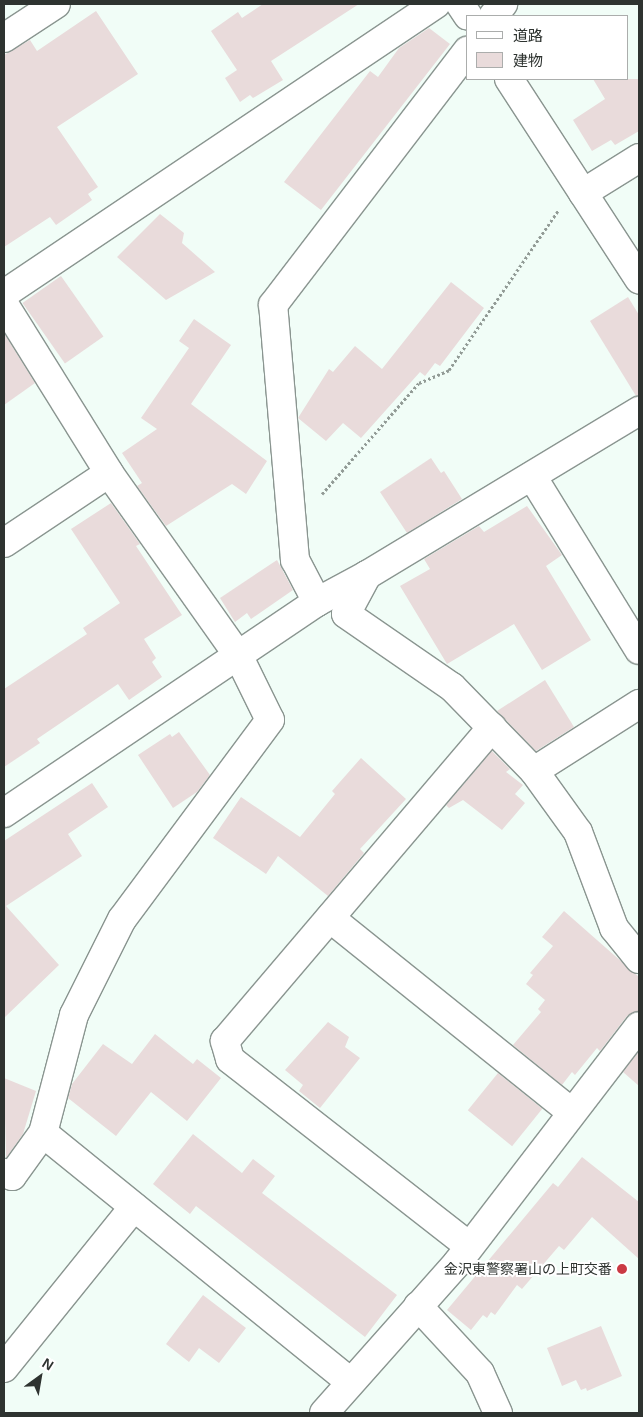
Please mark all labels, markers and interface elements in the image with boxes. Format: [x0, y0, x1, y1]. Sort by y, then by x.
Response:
legend [466, 15, 628, 80]
text: 道路 [513, 27, 543, 44]
text: 建物 [513, 52, 543, 69]
place label: 金沢東警察署山の上町交番 [444, 1261, 612, 1277]
marker: 金沢東警察署山の上町交番 [616, 1263, 628, 1275]
north arrow [15, 1352, 65, 1402]
text: N [39, 1355, 56, 1374]

